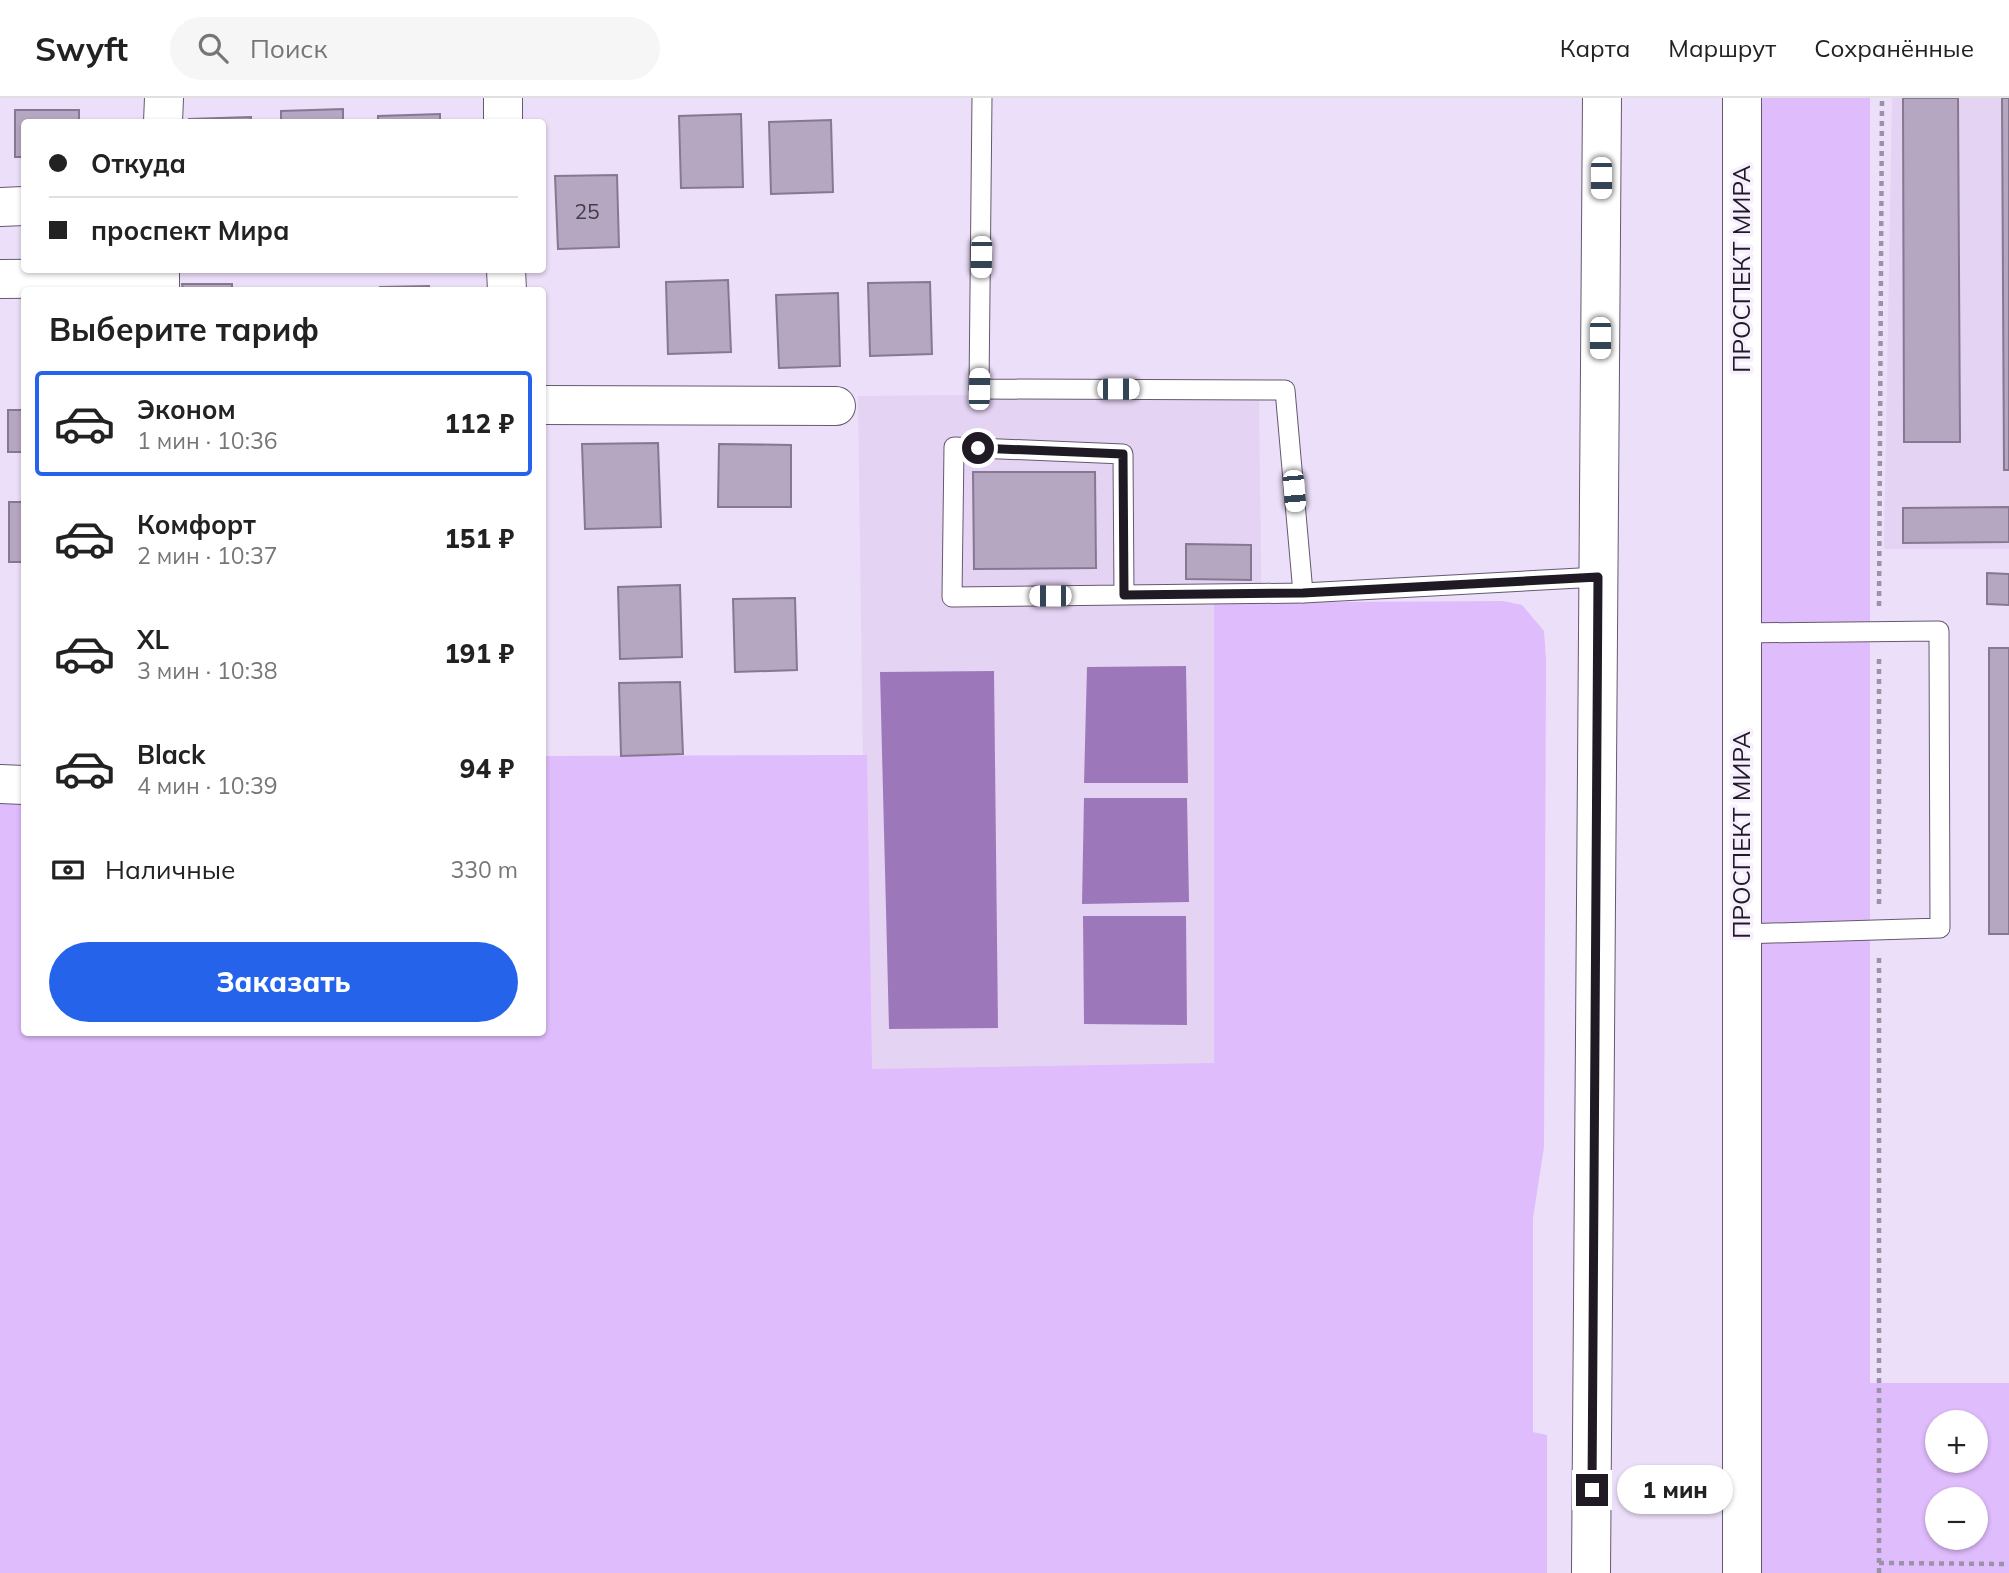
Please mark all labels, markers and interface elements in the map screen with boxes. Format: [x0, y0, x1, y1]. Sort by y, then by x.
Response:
search box [170, 17, 660, 80]
text: Swyft [35, 28, 128, 69]
icon: search [194, 29, 232, 67]
text: Поиск [250, 32, 328, 65]
text: Карта [1560, 33, 1630, 63]
text: Маршрут [1668, 33, 1776, 63]
text: Сохранённые [1814, 33, 1974, 63]
text: Откуда [91, 147, 186, 180]
car [1591, 157, 1612, 199]
street label: ПРОСПЕКТ МИРА [1726, 165, 1756, 373]
house number: 25 [574, 198, 600, 224]
text: проспект Мира [91, 214, 289, 247]
car [971, 236, 992, 278]
text: Выберите тариф [49, 309, 319, 349]
car [1590, 317, 1611, 359]
car [969, 368, 990, 410]
car [1098, 379, 1140, 400]
icon: car [53, 392, 116, 455]
text: Эконом [137, 393, 236, 426]
text: 112 ₽ [444, 407, 514, 440]
text: 1 мин · 10:36 [137, 426, 277, 455]
route start [962, 432, 994, 464]
car [1282, 469, 1307, 513]
icon: car [53, 507, 116, 570]
text: Комфорт [137, 508, 256, 541]
text: 151 ₽ [444, 522, 514, 555]
text: 2 мин · 10:37 [137, 541, 277, 570]
car [1030, 586, 1072, 607]
icon: car [53, 622, 116, 685]
text: XL [137, 623, 169, 656]
text: 191 ₽ [444, 637, 514, 670]
text: 3 мин · 10:38 [137, 656, 277, 685]
street label: ПРОСПЕКТ МИРА [1726, 731, 1756, 939]
icon: car [53, 737, 116, 800]
text: Black [137, 738, 205, 771]
text: 94 ₽ [460, 752, 514, 785]
text: 4 мин · 10:39 [137, 771, 277, 800]
icon: cash [49, 851, 87, 889]
text: Наличные [105, 853, 235, 886]
text: 330 m [450, 855, 518, 884]
button: Заказать [49, 942, 518, 1022]
map controls [1925, 1410, 1988, 1550]
button: + [1925, 1410, 1988, 1473]
callout: 1 мин [1616, 1466, 1732, 1514]
route end [1576, 1474, 1608, 1506]
text: 1 мин [1642, 1475, 1708, 1504]
button: − [1925, 1487, 1988, 1550]

